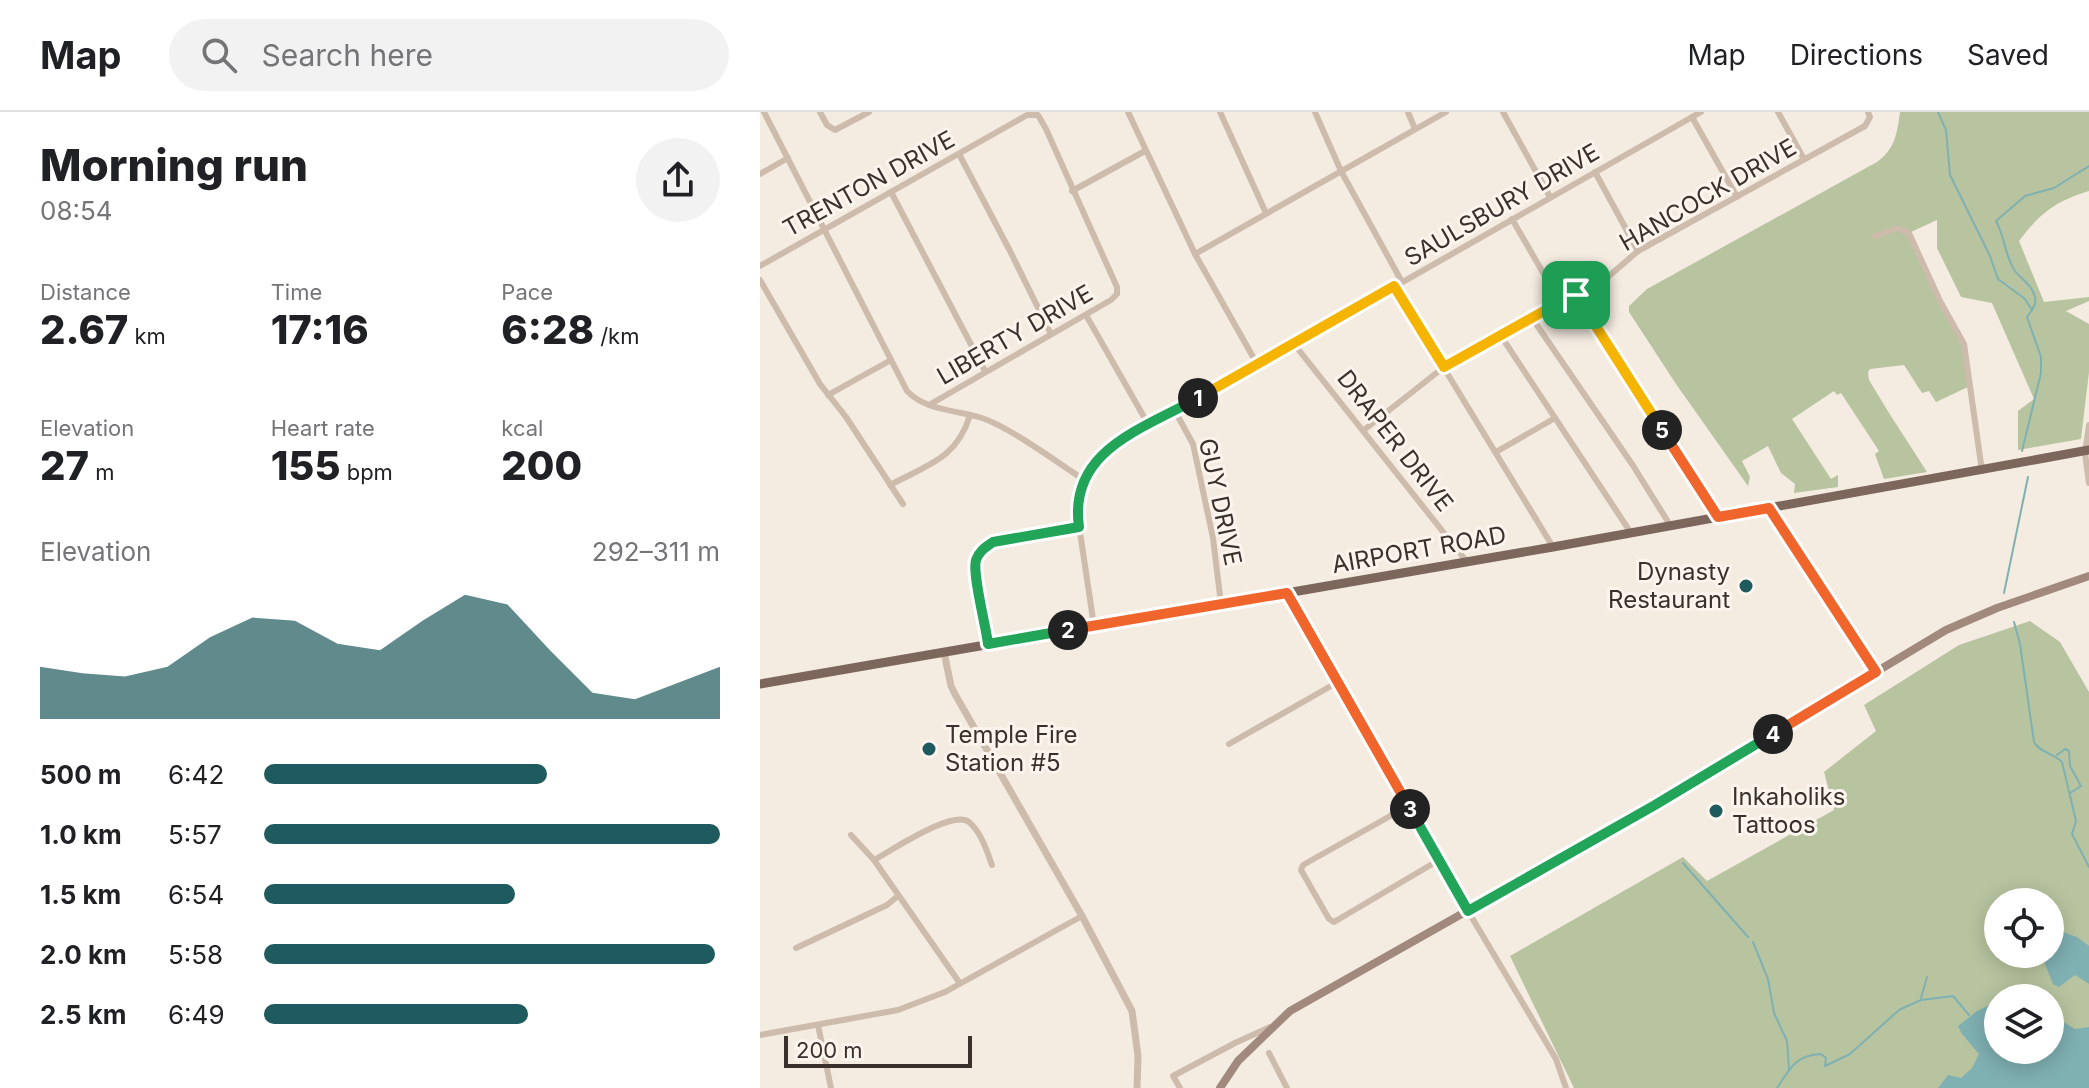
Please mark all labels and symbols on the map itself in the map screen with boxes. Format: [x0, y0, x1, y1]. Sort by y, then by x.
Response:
street label: TRENTON DRIVE [778, 124, 960, 243]
street label: HANCOCK DRIVE [1614, 132, 1801, 257]
street label: SAULSBURY DRIVE [1399, 137, 1604, 272]
pin [1542, 261, 1610, 329]
street label: LIBERTY DRIVE [932, 278, 1098, 391]
street label: DRAPER DRIVE [1331, 364, 1460, 517]
pin: 1 [1178, 378, 1218, 418]
pin: 5 [1642, 410, 1682, 450]
street label: GUY DRIVE [1193, 436, 1248, 568]
street label: AIRPORT ROAD [1329, 520, 1508, 579]
place label: Dynasty Restaurant [1608, 557, 1730, 614]
marker: Dynasty Restaurant [1737, 577, 1755, 595]
pin: 2 [1048, 610, 1088, 650]
pin: 4 [1753, 714, 1793, 754]
place label: Temple Fire Station #5 [945, 720, 1078, 777]
marker: Temple Fire Station #5 [920, 740, 938, 758]
place label: Inkaholiks Tattoos [1732, 782, 1845, 839]
pin: 3 [1390, 789, 1430, 829]
marker: Inkaholiks Tattoos [1707, 802, 1725, 820]
scale bar [784, 1032, 972, 1068]

